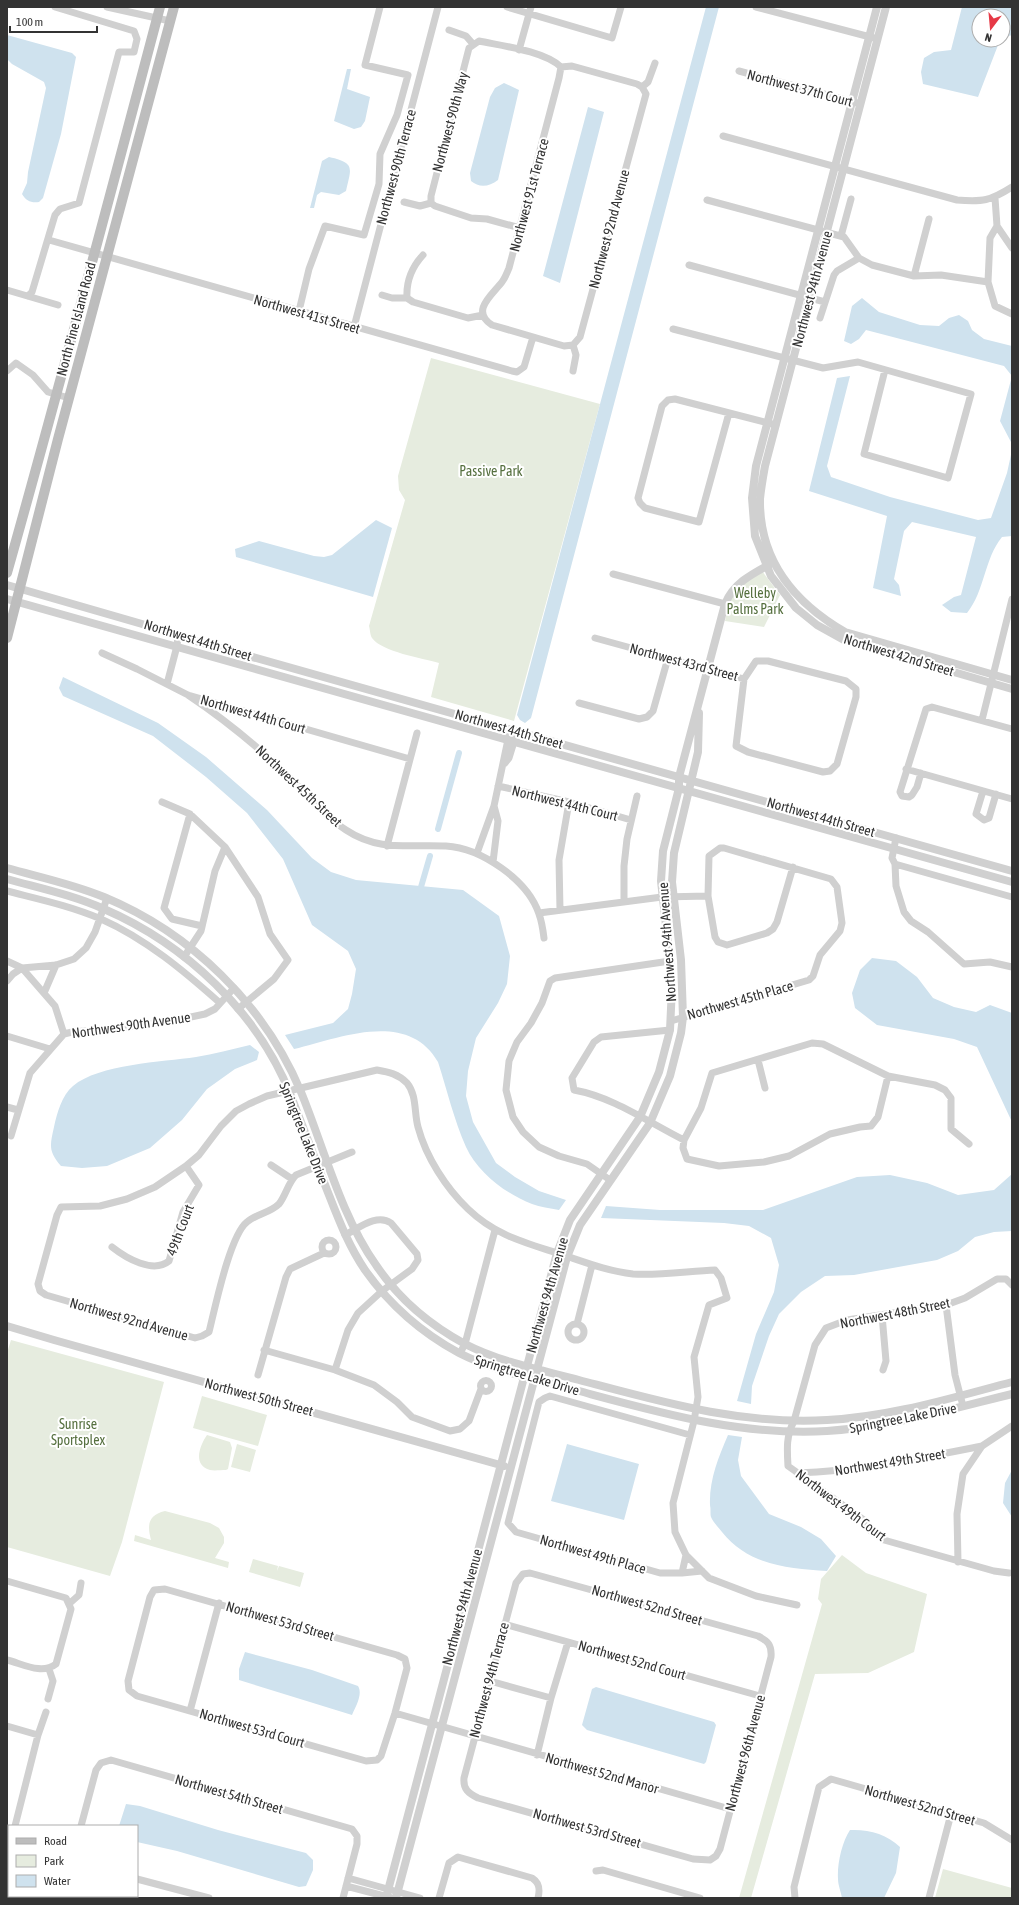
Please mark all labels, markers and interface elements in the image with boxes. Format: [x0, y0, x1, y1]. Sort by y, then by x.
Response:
scale bar [10, 8, 97, 34]
north arrow [971, 8, 1011, 48]
text: 100 m [16, 15, 43, 29]
text: N [983, 31, 993, 44]
street label: Northwest 37th Court [745, 66, 855, 110]
street label: Northwest 90th Way [429, 70, 471, 174]
street label: Northwest 90th Terrace [373, 108, 419, 226]
street label: Northwest 91st Terrace [506, 136, 552, 254]
street label: Northwest 92nd Avenue [585, 168, 633, 290]
street label: Northwest 94th Avenue [789, 229, 835, 349]
street label: North Pine Island Road [53, 260, 99, 378]
street label: Northwest 41st Street [252, 291, 362, 337]
park label: Passive Park [459, 463, 523, 479]
park label: Welleby Palms Park [726, 585, 784, 617]
street label: Northwest 44th Street [142, 616, 254, 664]
street label: Northwest 42nd Street [842, 631, 956, 679]
street label: Northwest 43rd Street [628, 640, 740, 684]
street label: Northwest 44th Court [199, 691, 307, 737]
street label: Northwest 44th Street [453, 706, 565, 752]
street label: Northwest 45th Street [253, 742, 345, 830]
street label: Northwest 44th Court [510, 782, 620, 824]
street label: Northwest 44th Street [765, 794, 877, 840]
street label: Northwest 94th Avenue [655, 882, 679, 1002]
street label: Northwest 45th Place [685, 977, 795, 1023]
street label: Northwest 90th Avenue [71, 1009, 191, 1041]
street label: Springtree Lake Drive [276, 1080, 332, 1186]
street label: 49th Court [163, 1202, 197, 1258]
street label: Northwest 94th Avenue [523, 1235, 571, 1355]
street label: Northwest 92nd Avenue [68, 1294, 190, 1344]
street label: Northwest 48th Street [839, 1294, 951, 1332]
street label: Springtree Lake Drive [473, 1351, 581, 1399]
street label: Northwest 50th Street [203, 1375, 315, 1419]
street label: Springtree Lake Drive [848, 1400, 958, 1436]
park label: Sunrise Sportsplex [51, 1416, 105, 1448]
street label: Northwest 49th Street [834, 1445, 946, 1479]
street label: Northwest 49th Court [793, 1466, 889, 1544]
street label: Northwest 49th Place [538, 1531, 648, 1577]
street label: Northwest 94th Avenue [439, 1547, 485, 1667]
street label: Northwest 52nd Street [590, 1582, 704, 1628]
street label: Northwest 53rd Street [224, 1598, 336, 1644]
street label: Northwest 94th Terrace [466, 1621, 512, 1739]
street label: Northwest 52nd Court [576, 1637, 688, 1683]
street label: Northwest 96th Avenue [722, 1693, 768, 1813]
street label: Northwest 53rd Court [198, 1705, 306, 1751]
street label: Northwest 52nd Manor [544, 1749, 661, 1797]
street label: Northwest 54th Street [173, 1771, 285, 1817]
street label: Northwest 52nd Street [863, 1782, 977, 1828]
street label: Northwest 53rd Street [531, 1805, 643, 1851]
legend [8, 1825, 138, 1897]
text: Road [44, 1834, 67, 1848]
text: Park [44, 1854, 65, 1868]
text: Water [44, 1874, 71, 1888]

